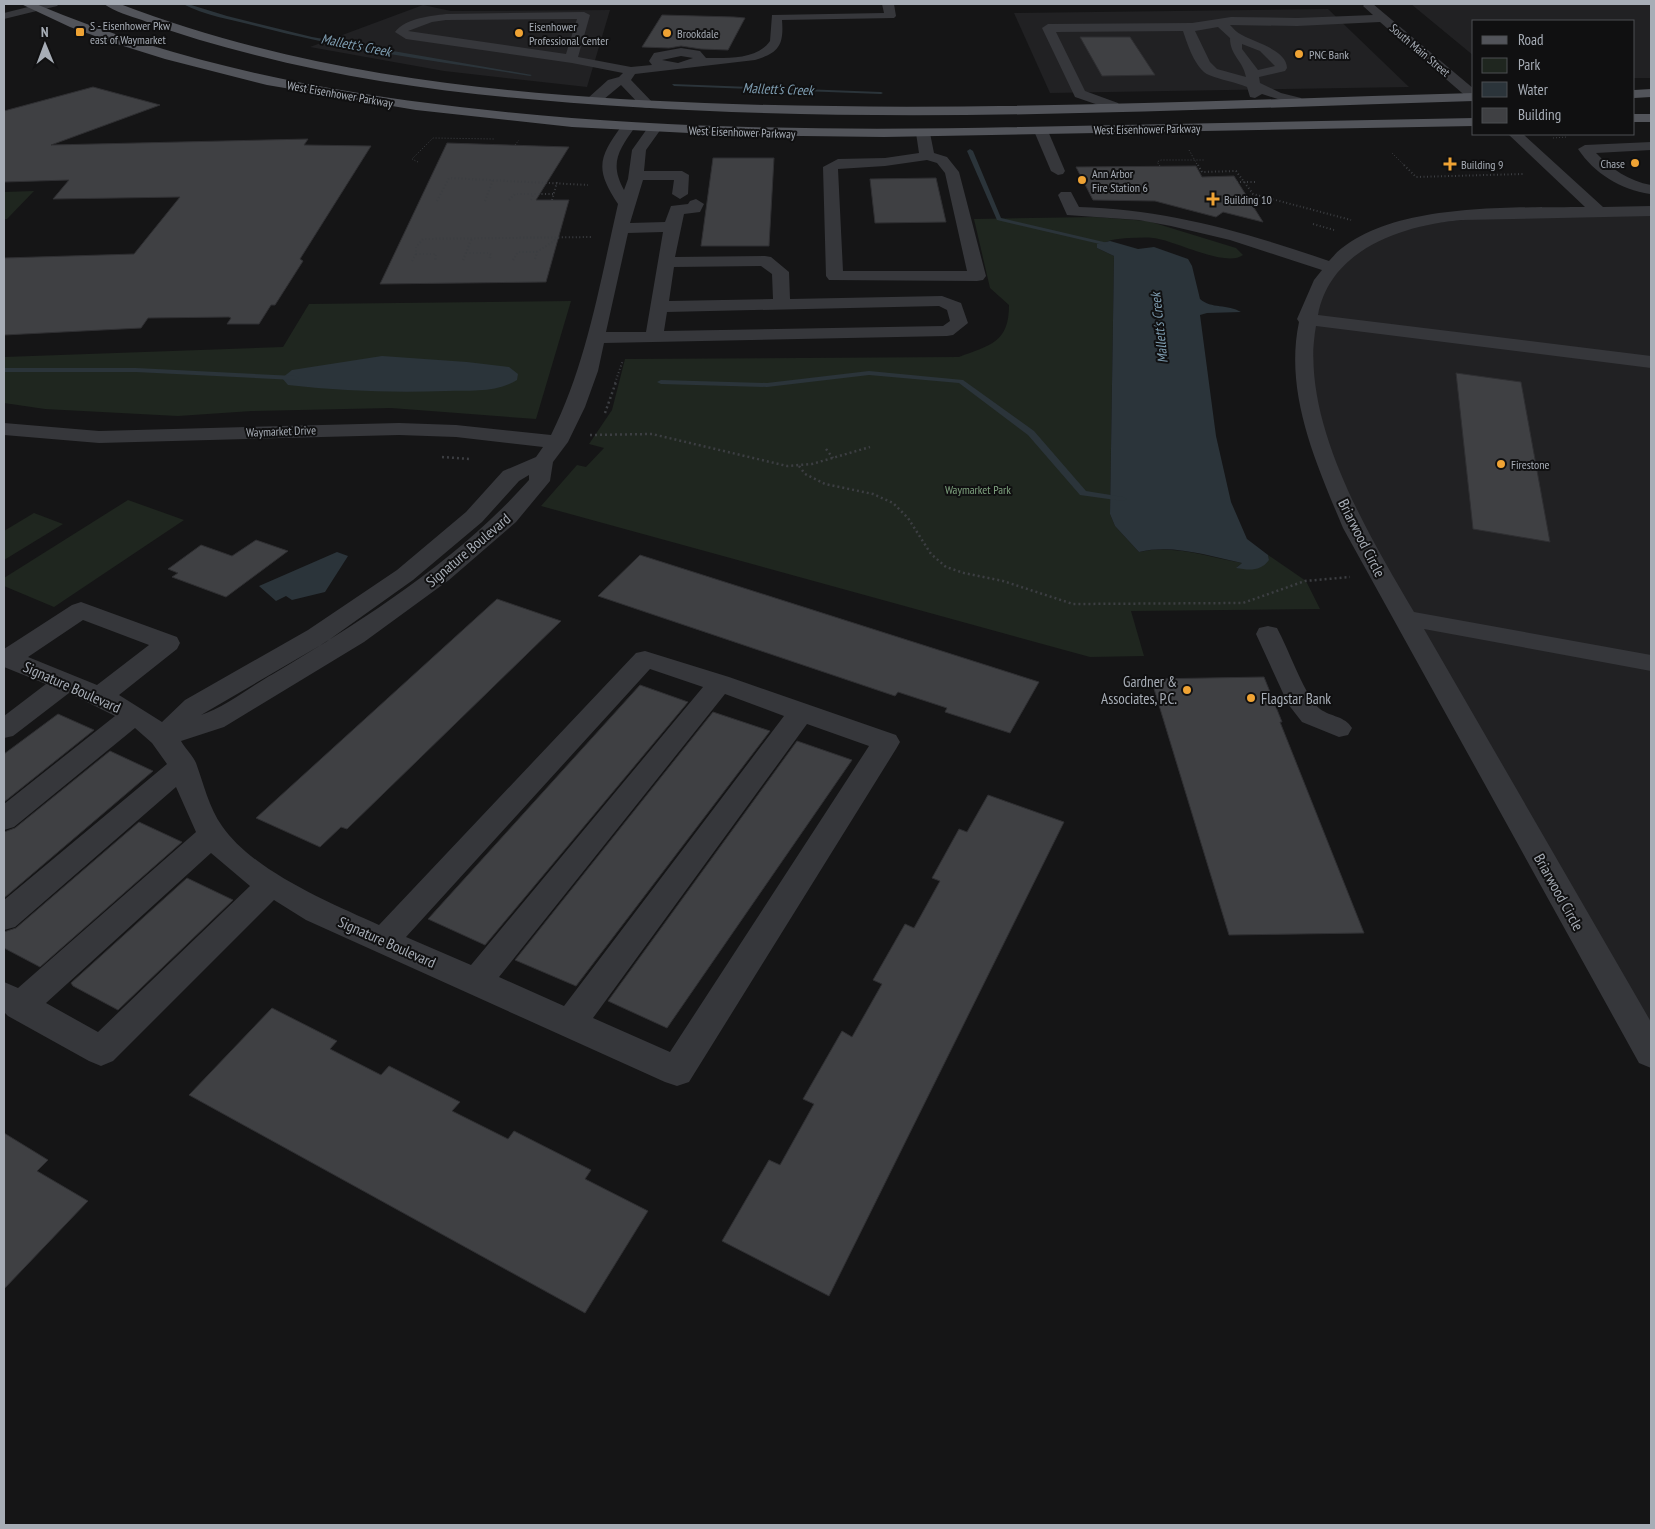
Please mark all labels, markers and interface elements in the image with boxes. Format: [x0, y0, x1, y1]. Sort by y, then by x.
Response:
place label: S - Eisenhower Pkw east of Waymarket [90, 18, 171, 47]
place label: Eisenhower Professional Center [529, 19, 609, 48]
north arrow [20, 20, 70, 70]
street label: South Main Street [1387, 20, 1454, 80]
legend [1472, 20, 1635, 135]
text: N [41, 23, 49, 41]
marker: S - Eisenhower Pkw east of Waymarket [74, 26, 86, 38]
place label: Brookdale [677, 26, 719, 41]
marker: Eisenhower Professional Center [513, 27, 525, 39]
marker: Brookdale [661, 27, 673, 39]
water label: Mallett's Creek [319, 29, 394, 61]
text: Road [1518, 30, 1544, 49]
place label: PNC Bank [1309, 47, 1349, 62]
marker: PNC Bank [1293, 48, 1305, 60]
text: Park [1518, 55, 1540, 74]
street label: West Eisenhower Parkway [286, 77, 394, 111]
water label: Mallett's Creek [742, 79, 815, 99]
text: Water [1518, 80, 1549, 99]
text: Building [1518, 105, 1561, 124]
street label: West Eisenhower Parkway [1093, 121, 1201, 137]
street label: West Eisenhower Parkway [688, 123, 796, 141]
place label: Chase [1600, 156, 1625, 171]
marker: Building 9 [1443, 157, 1457, 171]
place label: Building 9 [1461, 157, 1503, 172]
marker: Chase [1629, 157, 1641, 169]
place label: Ann Arbor Fire Station 6 [1092, 166, 1148, 195]
marker: Ann Arbor Fire Station 6 [1076, 174, 1088, 186]
marker: Building 10 [1206, 192, 1220, 206]
place label: Building 10 [1224, 192, 1272, 207]
water label: Mallett's Creek [1146, 290, 1172, 364]
street label: Waymarket Drive [246, 422, 316, 440]
place label: Firestone [1511, 457, 1550, 472]
marker: Firestone [1495, 458, 1507, 470]
park label: Waymarket Park [945, 482, 1011, 497]
street label: Briarwood Circle [1334, 496, 1390, 580]
street label: Signature Boulevard [422, 509, 514, 591]
street label: Signature Boulevard [20, 657, 124, 717]
place label: Gardner & Associates, P.C. [1101, 672, 1177, 708]
marker: Gardner & Associates, P.C. [1181, 684, 1193, 696]
place label: Flagstar Bank [1261, 689, 1331, 708]
marker: Flagstar Bank [1245, 692, 1257, 704]
street label: Briarwood Circle [1530, 850, 1588, 934]
street label: Signature Boulevard [335, 912, 439, 972]

